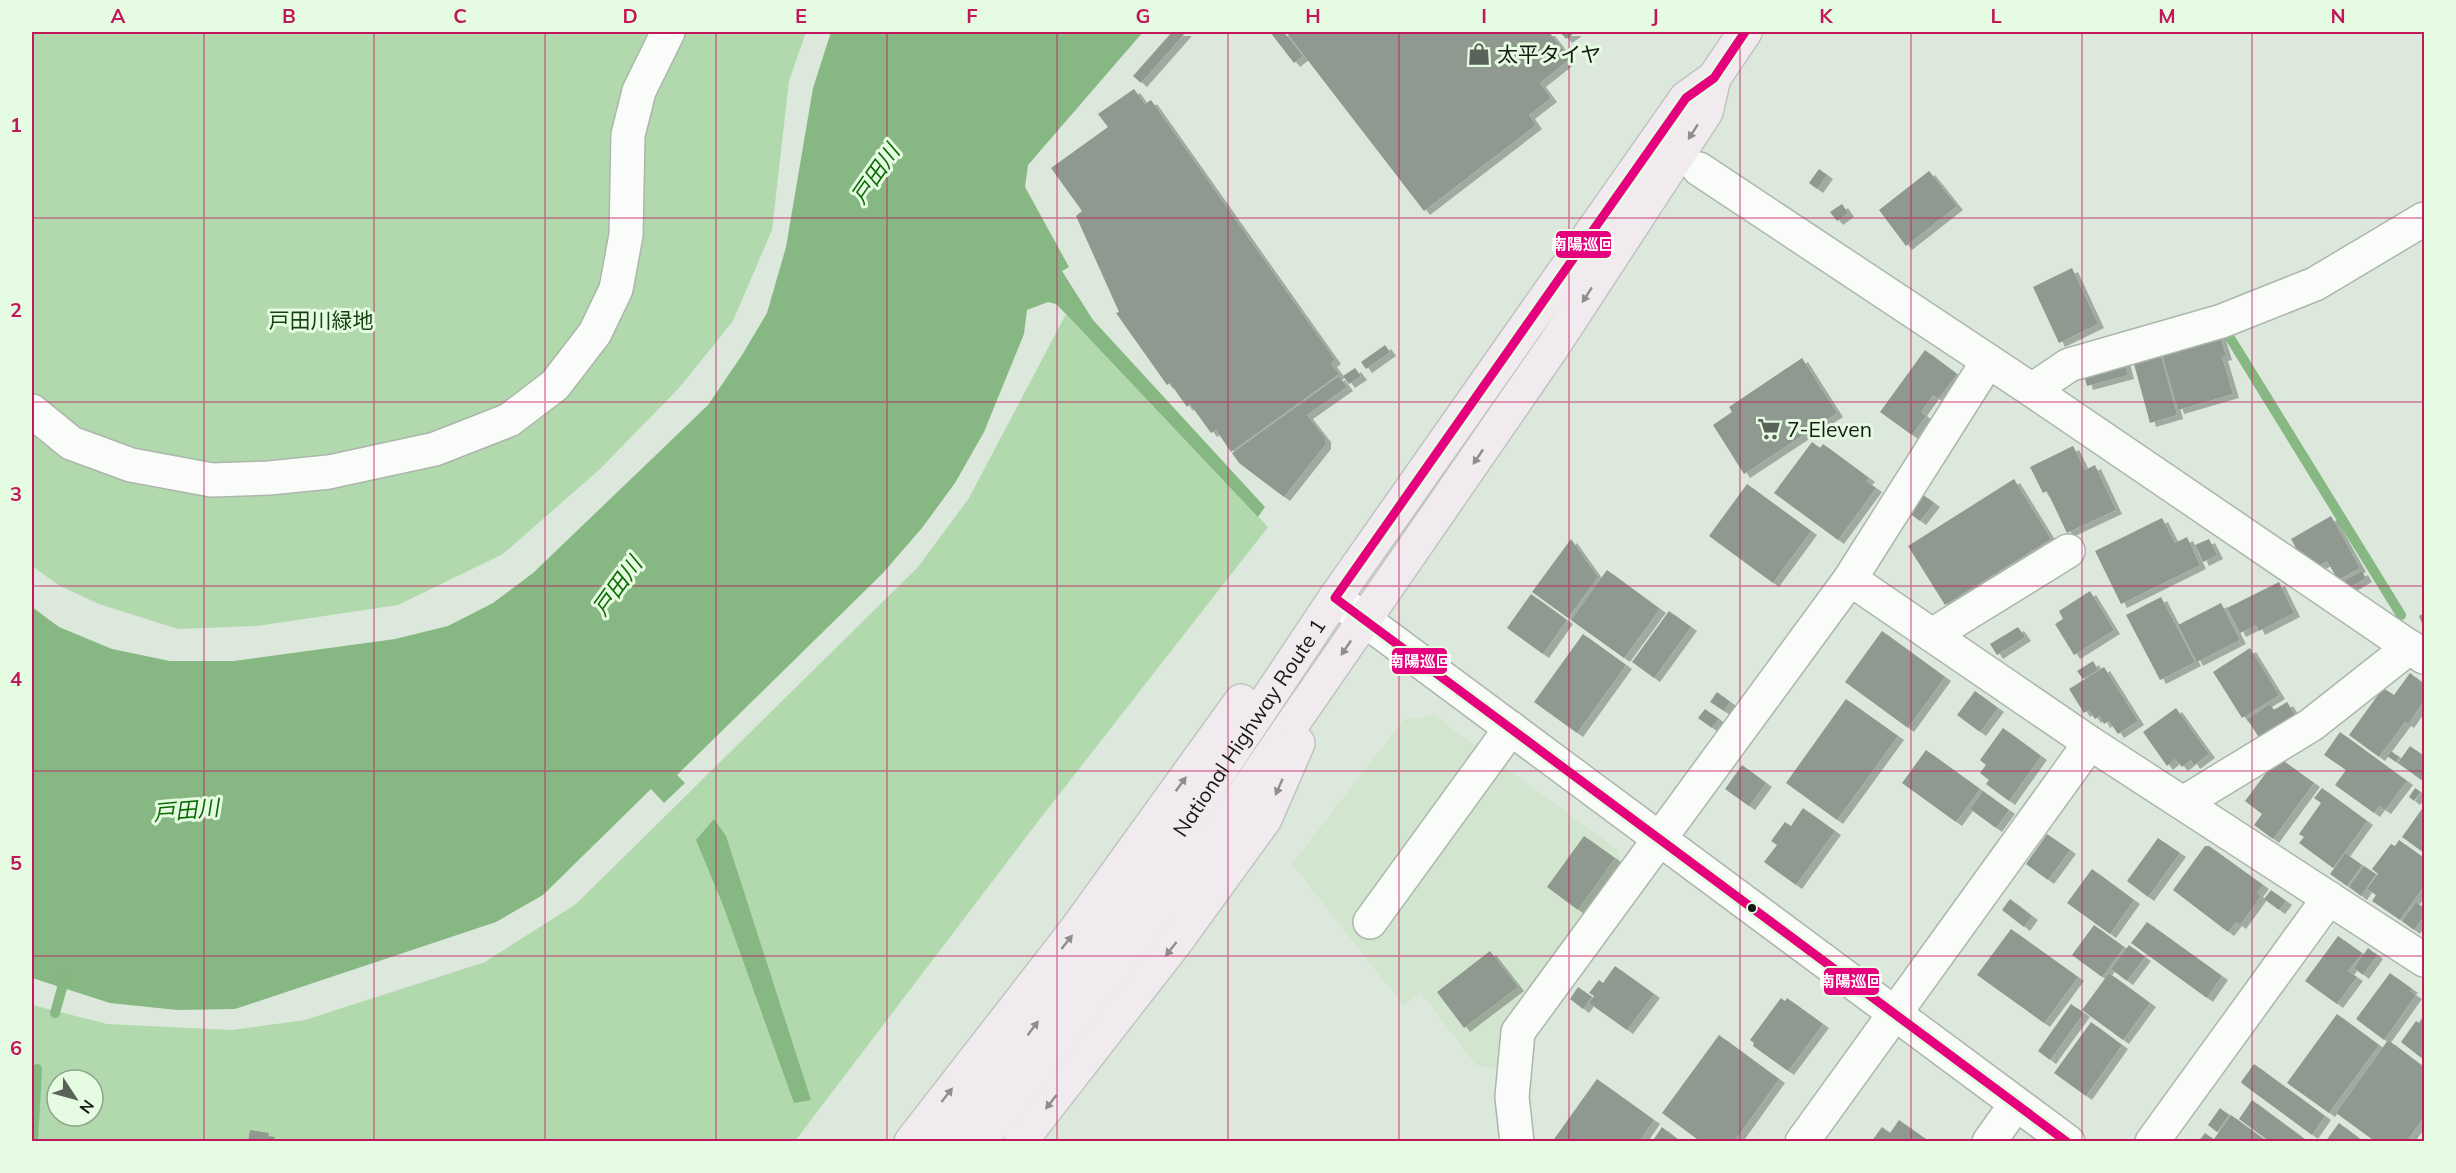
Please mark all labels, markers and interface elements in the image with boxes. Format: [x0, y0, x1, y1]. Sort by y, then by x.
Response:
text: A [111, 3, 126, 28]
text: B [282, 3, 296, 28]
text: C [453, 3, 467, 28]
text: D [622, 3, 638, 28]
text: E [795, 3, 807, 28]
text: F [966, 3, 978, 28]
text: G [1136, 3, 1150, 28]
text: H [1305, 3, 1321, 28]
text: I [1481, 3, 1487, 28]
text: J [1651, 3, 1659, 28]
text: K [1819, 3, 1833, 28]
text: L [1990, 3, 2002, 28]
text: M [2158, 3, 2176, 28]
text: N [2330, 3, 2346, 28]
shop icon: 太平タイヤ [1466, 41, 1492, 67]
place label: 太平タイヤ [1497, 41, 1601, 67]
text: 1 [10, 112, 22, 137]
one-way arrow [1688, 124, 1699, 140]
water label: 戸田川 [845, 137, 907, 209]
line badge: 南陽巡回 [1555, 230, 1612, 259]
text: 南陽巡回 [1551, 234, 1615, 254]
one-way arrow [1581, 287, 1592, 303]
text: 2 [10, 297, 22, 322]
park label: 戸田川緑地 [269, 307, 374, 333]
supermarket icon: 7-Eleven [1756, 416, 1782, 442]
place label: 7-Eleven [1787, 416, 1872, 442]
one-way arrow [1472, 448, 1484, 464]
text: 3 [10, 481, 22, 506]
water label: 戸田川 [586, 549, 649, 621]
street label: National Highway Route 1 [1167, 613, 1331, 841]
one-way arrow [1340, 640, 1352, 656]
line badge: 南陽巡回 [1391, 647, 1448, 675]
text: 南陽巡回 [1388, 651, 1452, 671]
text: 4 [10, 666, 22, 691]
one-way arrow [1175, 776, 1187, 791]
one-way arrow [1274, 778, 1283, 796]
water label: 戸田川 [152, 793, 222, 827]
text: 5 [10, 850, 22, 875]
unlabelled marker [1746, 902, 1758, 914]
one-way arrow [1061, 934, 1073, 950]
one-way arrow [1165, 940, 1177, 956]
line badge: 南陽巡回 [1823, 967, 1880, 996]
text: 南陽巡回 [1819, 971, 1883, 991]
one-way arrow [1027, 1020, 1039, 1036]
text: 6 [10, 1035, 22, 1060]
north arrow [45, 1068, 105, 1128]
one-way arrow [941, 1088, 953, 1103]
one-way arrow [1045, 1095, 1057, 1110]
text: N [75, 1096, 99, 1118]

